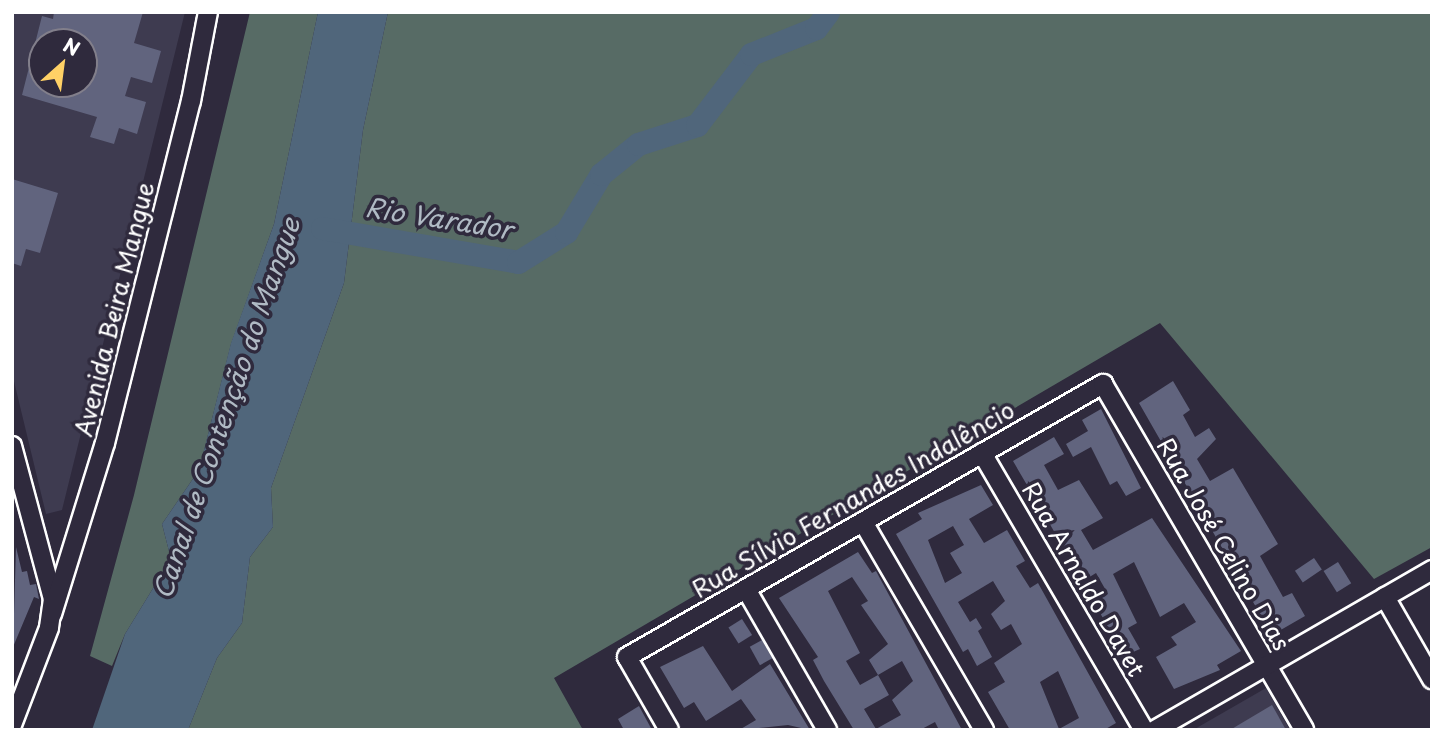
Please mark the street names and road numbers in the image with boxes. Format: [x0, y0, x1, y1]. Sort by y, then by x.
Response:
street label: Avenida Beira Mangue [68, 178, 160, 440]
street label: Rua Sílvio Fernandes Indalêncio [687, 395, 1019, 603]
street label: Rua José Celino Dias [1151, 432, 1297, 656]
street label: Rua Arnaldo Davet [1016, 475, 1152, 683]

